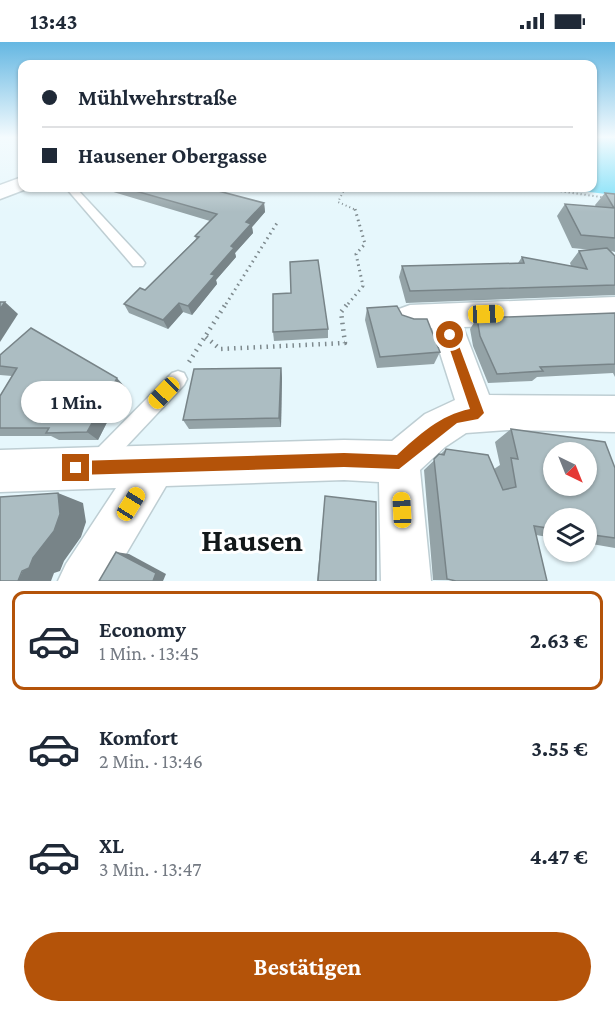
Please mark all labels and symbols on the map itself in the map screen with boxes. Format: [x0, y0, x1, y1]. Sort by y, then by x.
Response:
car [468, 304, 504, 324]
route start [436, 321, 463, 348]
car [145, 374, 183, 412]
callout: 1 Min. [20, 381, 132, 423]
north arrow [543, 442, 597, 496]
route end [62, 454, 89, 481]
car [114, 484, 148, 524]
car [392, 492, 412, 528]
district label: Hausen [201, 522, 303, 558]

